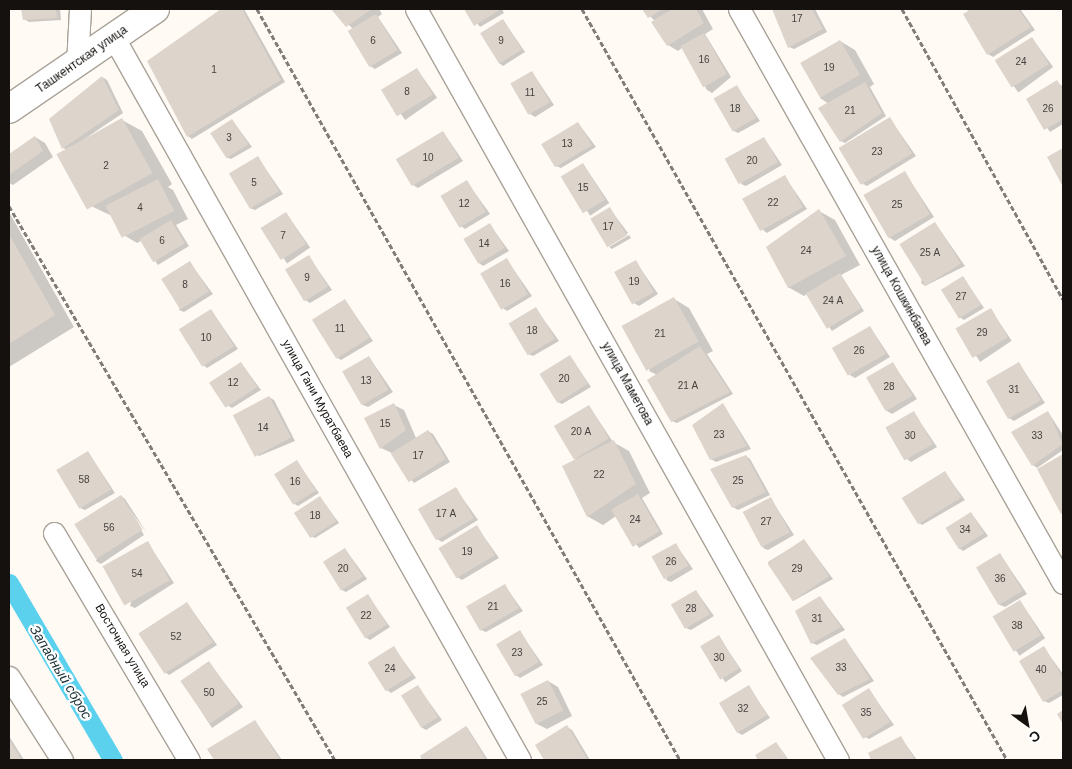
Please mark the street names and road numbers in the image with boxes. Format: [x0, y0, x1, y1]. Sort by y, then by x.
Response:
street label: Ташкентская улица [34, 23, 130, 97]
street label: улица Кошкинбаева [868, 244, 934, 348]
street label: улица Гани Муратбаева [278, 337, 356, 461]
street label: улица Маметова [598, 340, 656, 428]
street label: Восточная улица [91, 602, 153, 690]

